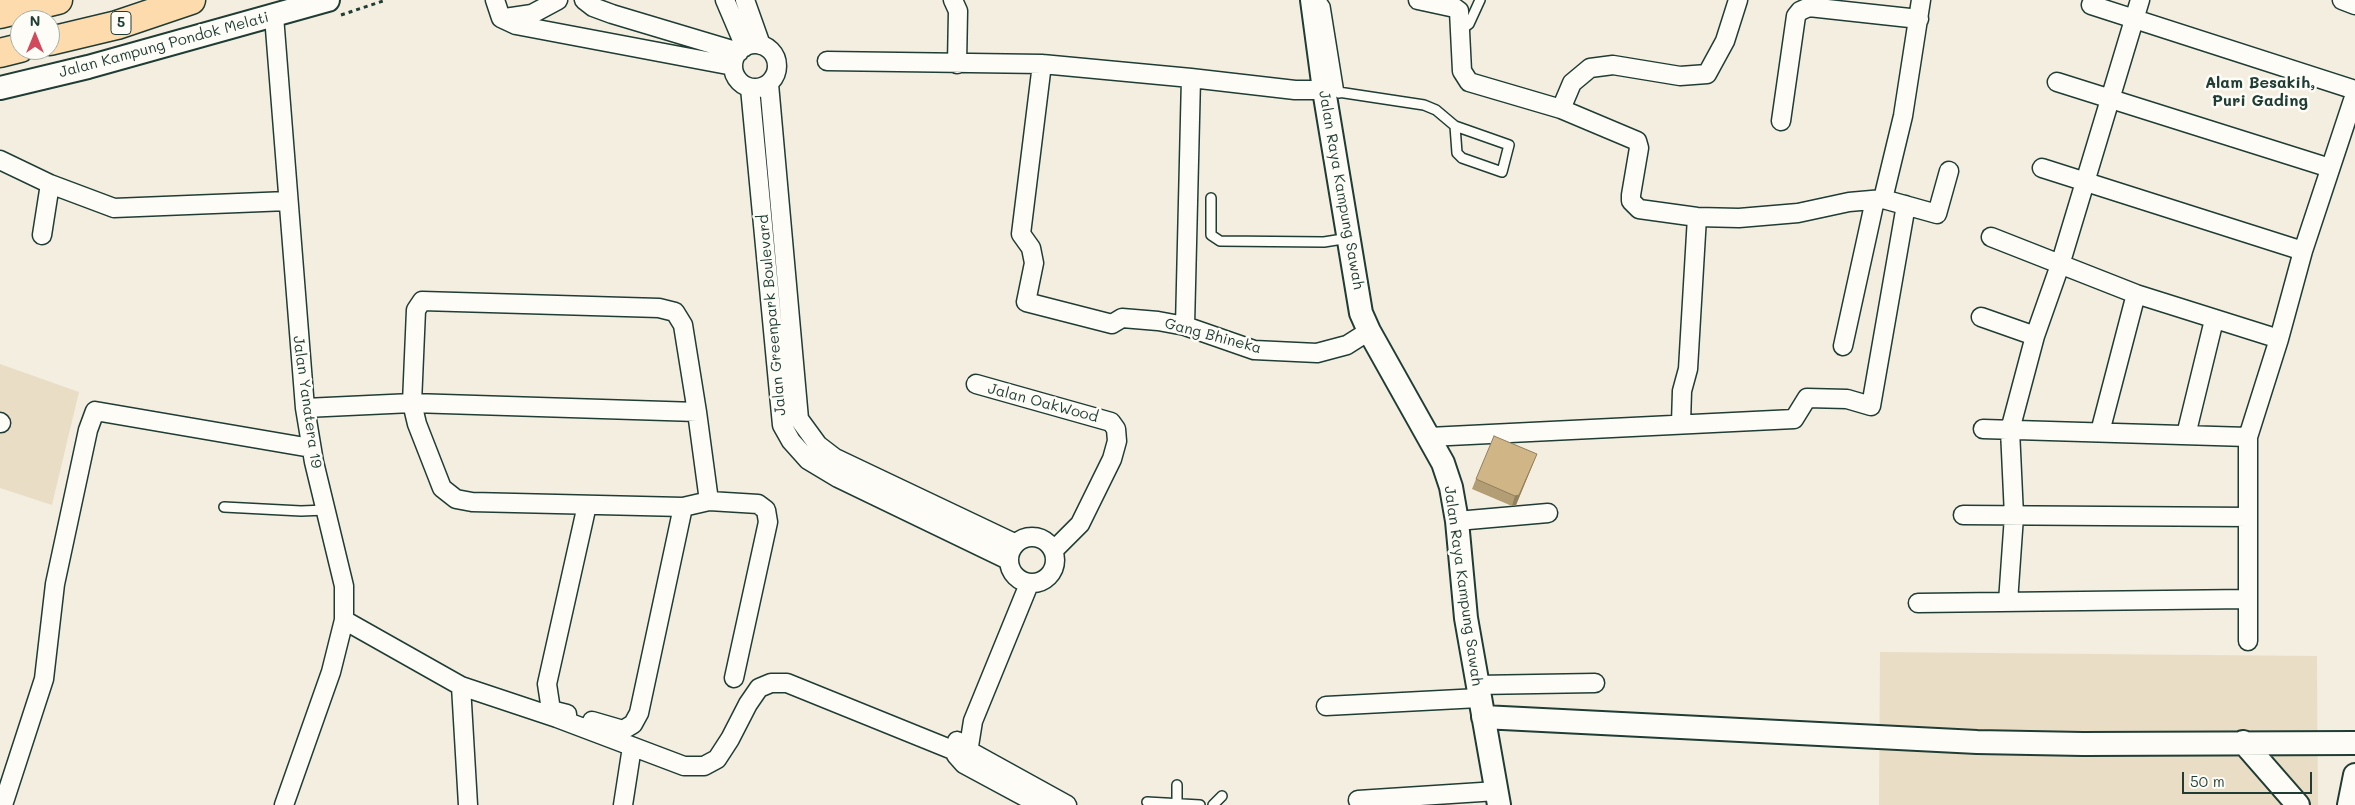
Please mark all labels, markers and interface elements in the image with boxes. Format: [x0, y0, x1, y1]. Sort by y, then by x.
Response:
street label: Jalan Kampung Pondok Melati [57, 8, 271, 82]
north arrow [10, 10, 60, 60]
text: N [30, 11, 40, 30]
road number: 5 [111, 12, 131, 34]
district label: Alam Besakih, Puri Gading [2205, 73, 2315, 111]
street label: Jalan Raya Kampung Sawah [1315, 89, 1367, 291]
street label: Jalan Greenpark Boulevard [754, 214, 790, 416]
street label: Gang Bhineka [1163, 314, 1263, 358]
street label: Jalan Yanatera 19 [289, 335, 325, 469]
street label: Jalan OakWood [986, 380, 1100, 426]
street label: Jalan Raya Kampung Sawah [1440, 485, 1486, 687]
scale bar [2185, 762, 2315, 794]
text: 50 m [2190, 771, 2225, 791]

